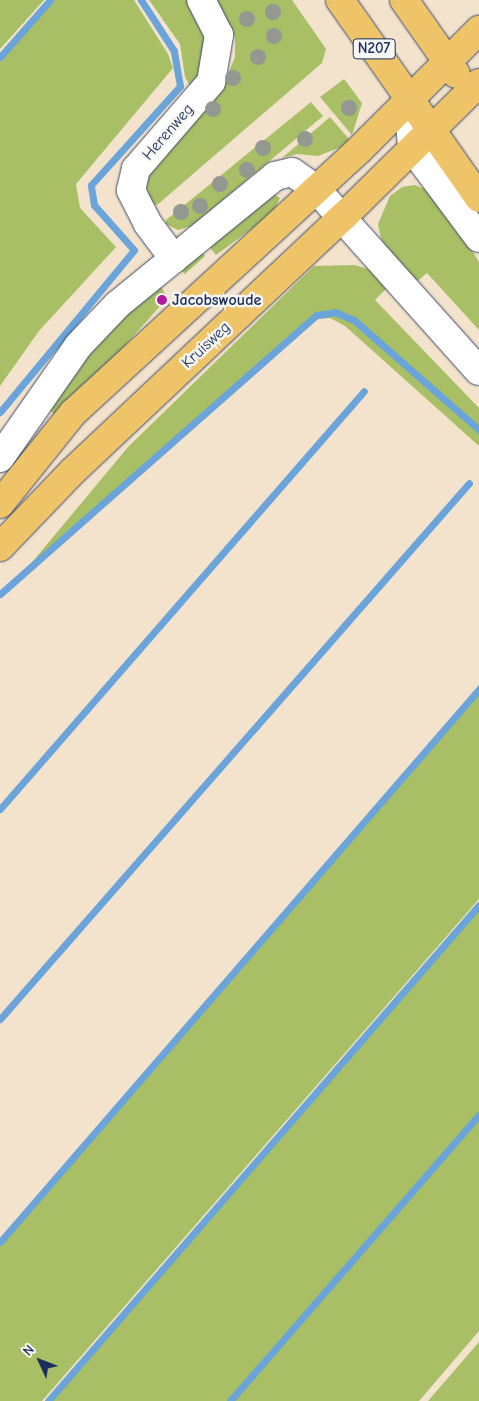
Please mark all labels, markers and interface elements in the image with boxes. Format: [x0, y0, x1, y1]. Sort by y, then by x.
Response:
road number: N207 [352, 36, 396, 62]
street label: Herenweg [138, 100, 198, 164]
place label: Jacobswoude [172, 290, 261, 310]
marker: Jacobswoude [156, 294, 168, 306]
street label: Kruisweg [178, 318, 234, 372]
north arrow [15, 1336, 65, 1386]
text: N [19, 1341, 38, 1360]

